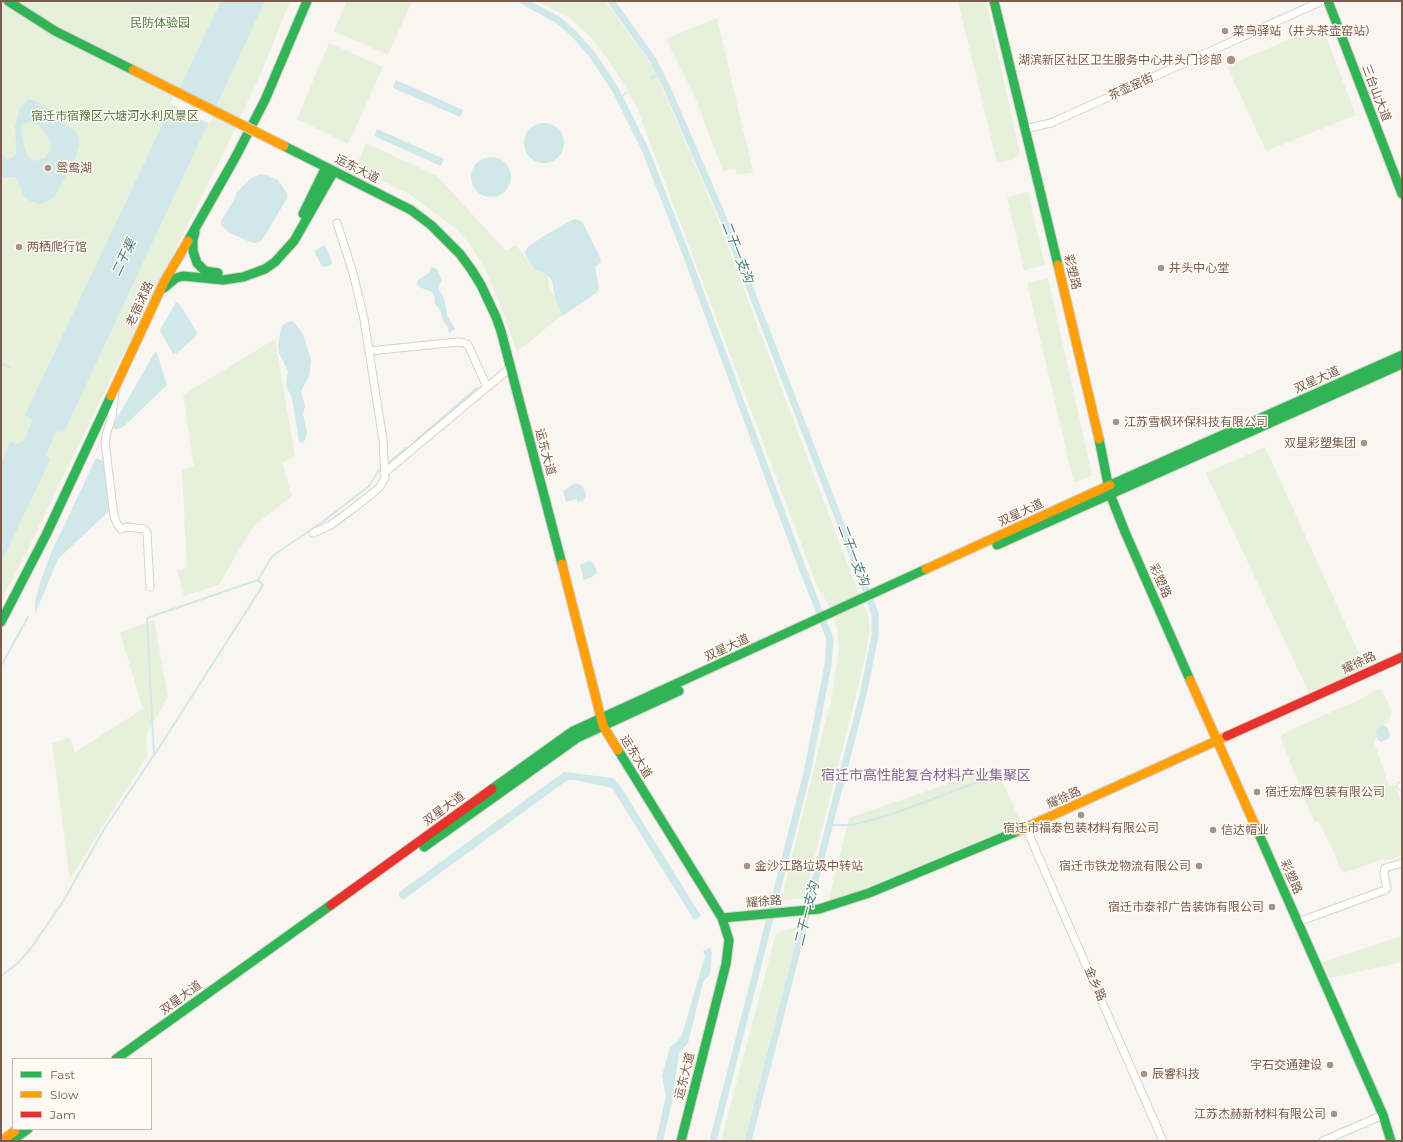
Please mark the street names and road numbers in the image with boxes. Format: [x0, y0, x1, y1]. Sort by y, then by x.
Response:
street label: 三台山大道 [1359, 62, 1393, 124]
street label: 茶壶窑街 [1106, 71, 1156, 103]
street label: 运东大道 [332, 152, 382, 186]
street label: 彩塑路 [1061, 253, 1083, 291]
street label: 老宿沭路 [123, 279, 157, 329]
street label: 双星大道 [1292, 364, 1342, 396]
street label: 运东大道 [532, 427, 558, 477]
street label: 双星大道 [996, 496, 1046, 530]
street label: 彩塑路 [1146, 562, 1174, 600]
street label: 双星大道 [702, 631, 752, 665]
street label: 耀徐路 [1340, 649, 1378, 677]
street label: 运东大道 [617, 733, 655, 781]
street label: 耀徐路 [1045, 784, 1083, 812]
street label: 双星大道 [420, 789, 468, 829]
street label: 彩塑路 [1277, 858, 1305, 896]
street label: 耀徐路 [745, 893, 783, 911]
street label: 金乡路 [1081, 965, 1109, 1003]
street label: 双星大道 [157, 978, 205, 1018]
street label: 运东大道 [672, 1051, 698, 1101]

